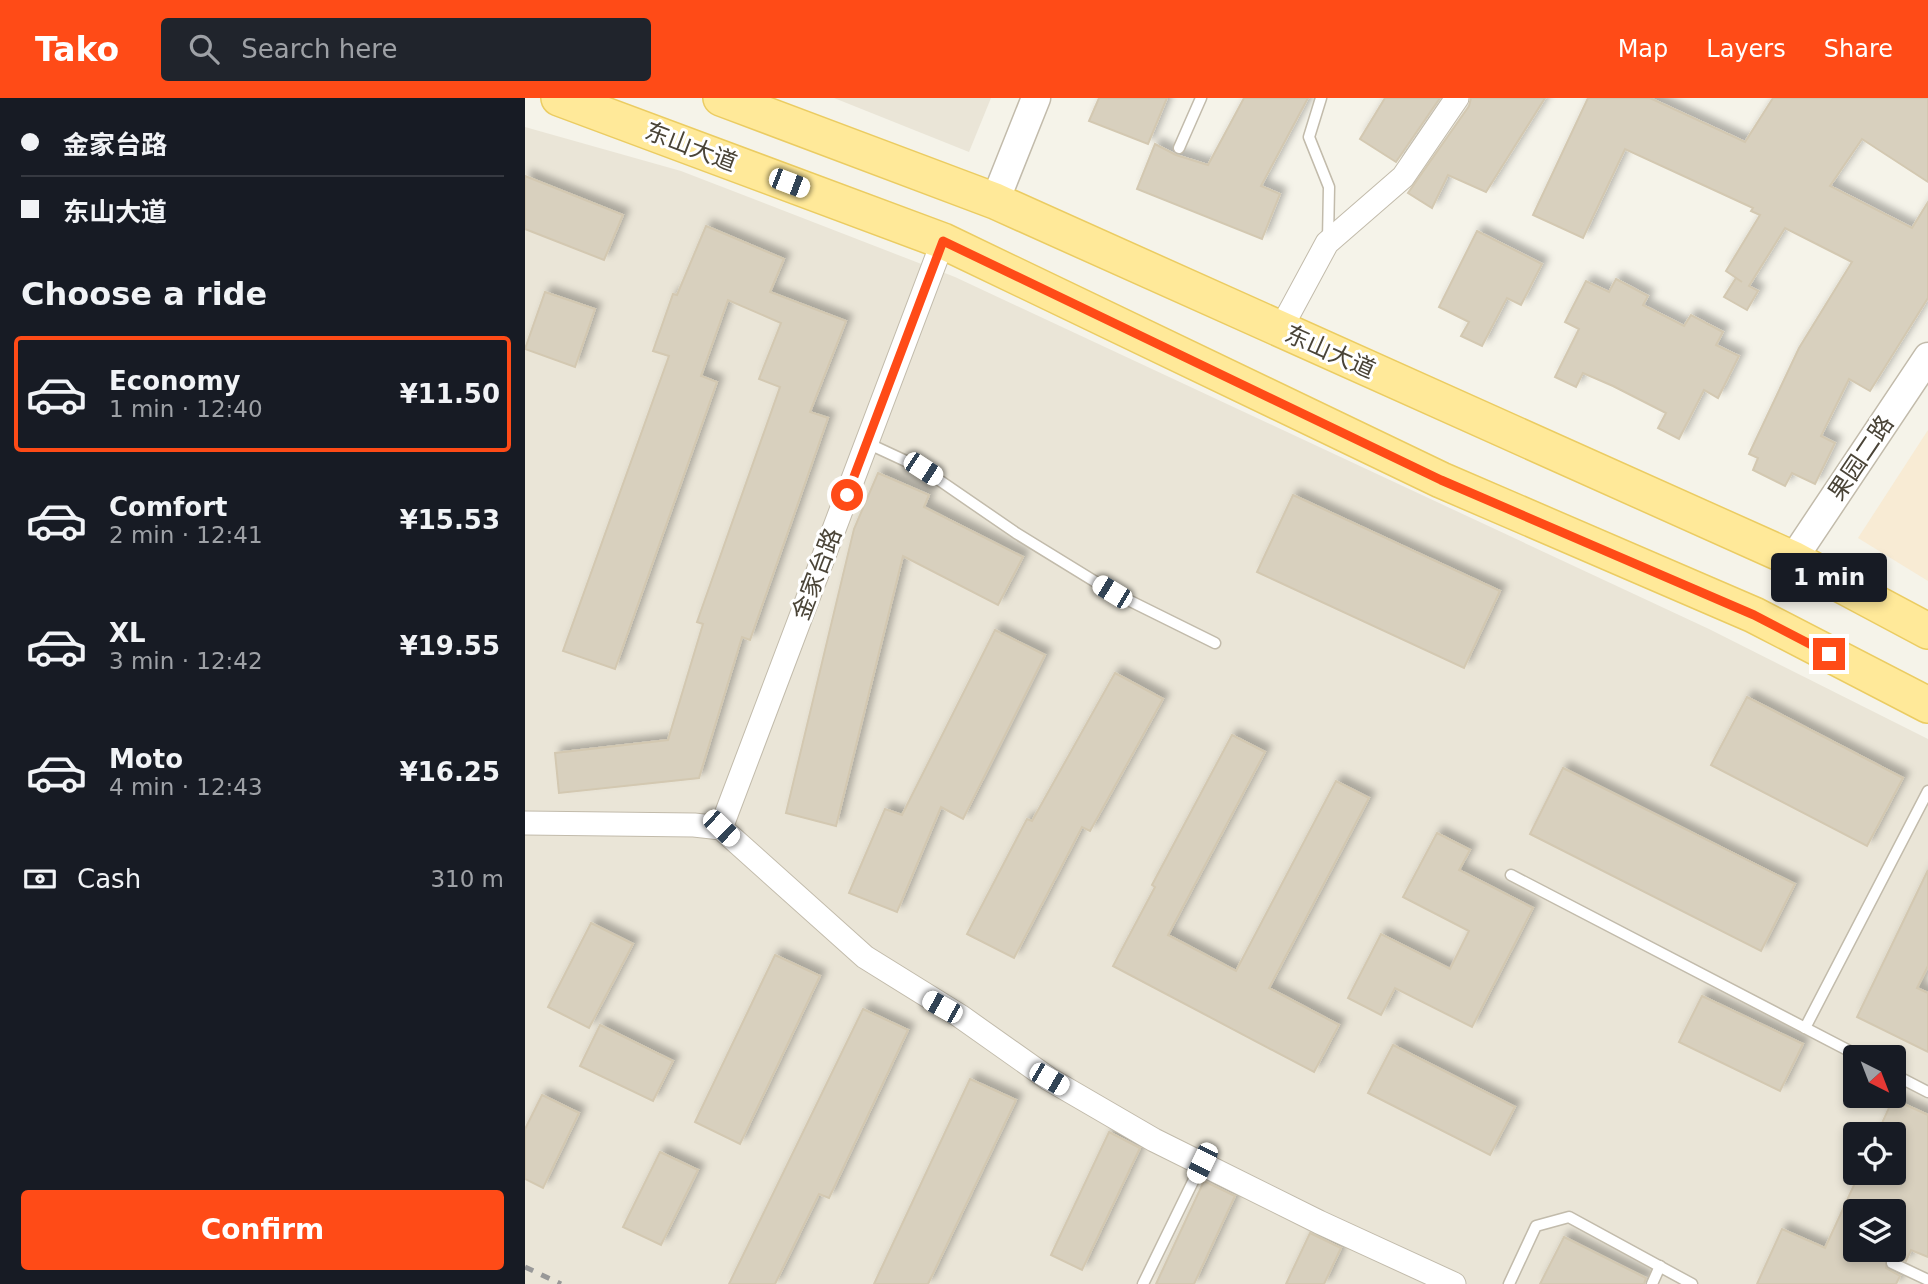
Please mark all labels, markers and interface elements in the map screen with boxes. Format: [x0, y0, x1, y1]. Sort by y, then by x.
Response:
search box [161, 18, 651, 81]
text: Tako [35, 30, 119, 69]
icon: search [185, 30, 223, 68]
text: Search here [241, 34, 397, 64]
text: Map [1618, 35, 1668, 63]
text: Layers [1706, 35, 1786, 63]
text: Share [1824, 35, 1893, 63]
street label: 东山大道 [641, 117, 741, 177]
text: 金家台路 [63, 130, 167, 160]
car [766, 166, 813, 200]
text: 东山大道 [63, 197, 167, 227]
text: Choose a ride [21, 275, 267, 313]
street label: 东山大道 [1280, 320, 1380, 384]
icon: car [25, 363, 88, 426]
text: Economy [109, 366, 240, 396]
text: ¥11.50 [400, 379, 500, 409]
text: 1 min · 12:40 [109, 396, 263, 422]
street label: 果园二路 [1823, 410, 1899, 506]
car [900, 449, 947, 489]
route start [831, 479, 863, 511]
icon: car [25, 489, 88, 552]
text: Comfort [109, 492, 227, 522]
text: ¥15.53 [400, 505, 500, 535]
text: 2 min · 12:41 [109, 522, 263, 548]
street label: 金家台路 [787, 524, 847, 624]
callout: 1 min [1771, 552, 1887, 602]
text: 1 min [1793, 564, 1865, 590]
car [1089, 572, 1136, 612]
icon: car [25, 615, 88, 678]
text: XL [109, 618, 146, 648]
text: ¥19.55 [400, 631, 500, 661]
route end [1813, 638, 1845, 670]
text: 3 min · 12:42 [109, 648, 263, 674]
icon: car [25, 741, 88, 804]
text: Moto [109, 744, 183, 774]
text: ¥16.25 [400, 757, 500, 787]
text: 4 min · 12:43 [109, 774, 263, 800]
car [699, 806, 744, 850]
icon: cash [21, 860, 59, 898]
text: Cash [77, 864, 141, 894]
text: 310 m [430, 866, 504, 892]
car [919, 988, 966, 1026]
north arrow [1843, 1045, 1906, 1108]
map controls [1843, 1045, 1906, 1262]
car [1026, 1059, 1073, 1099]
button: locate [1843, 1122, 1906, 1185]
car [1184, 1140, 1221, 1186]
button: Confirm [21, 1190, 504, 1270]
button: layers [1843, 1199, 1906, 1262]

